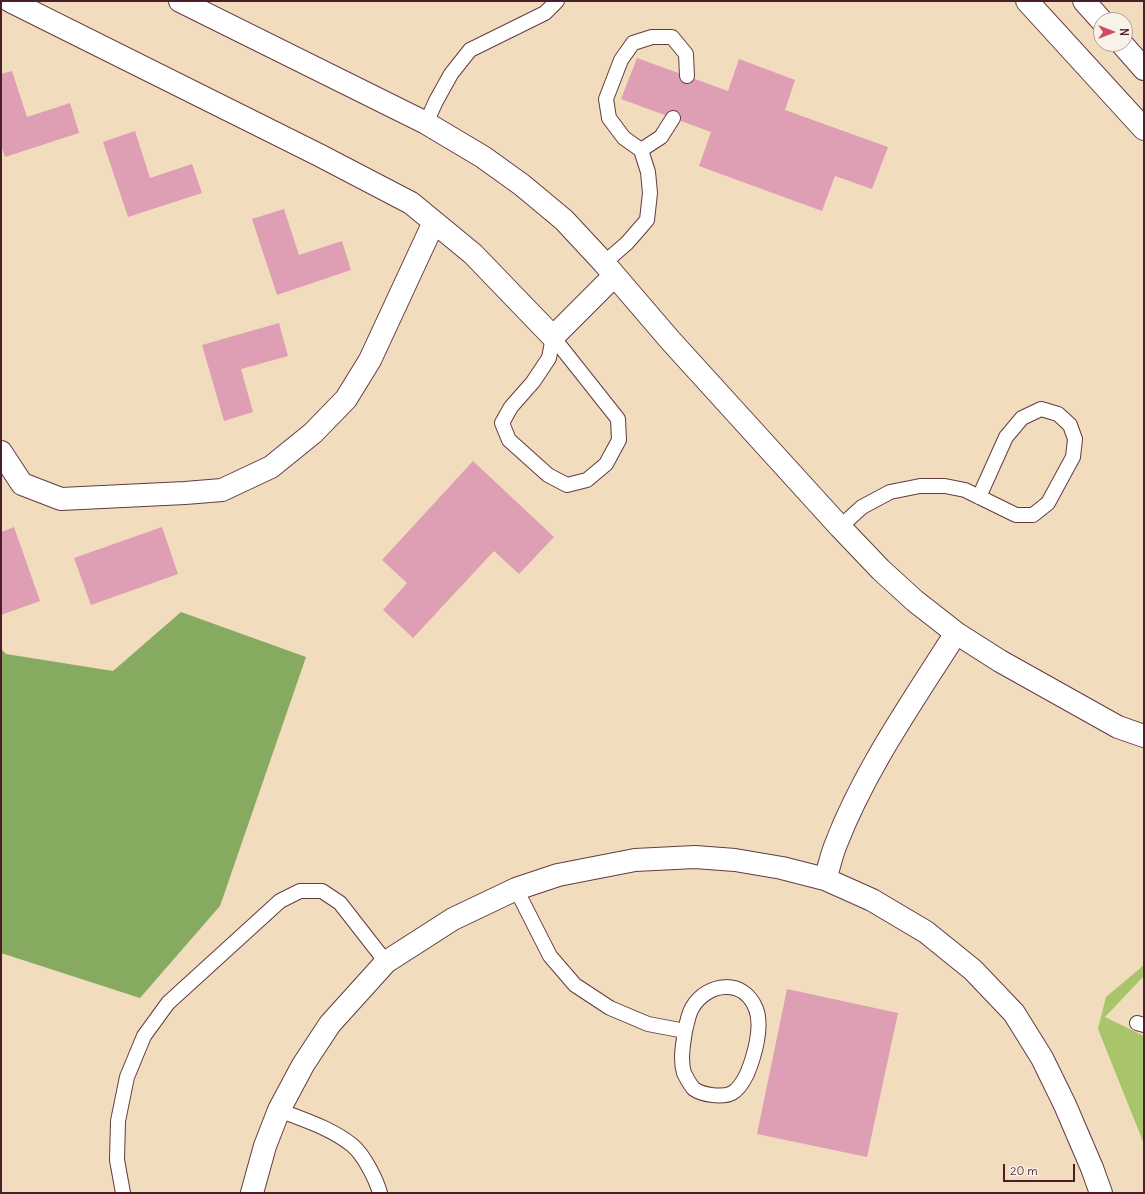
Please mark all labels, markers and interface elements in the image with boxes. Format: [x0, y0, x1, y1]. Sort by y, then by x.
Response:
north arrow [1093, 12, 1133, 52]
text: N [1117, 28, 1131, 36]
scale bar [1005, 1156, 1077, 1182]
text: 20 m [1010, 1163, 1038, 1178]

